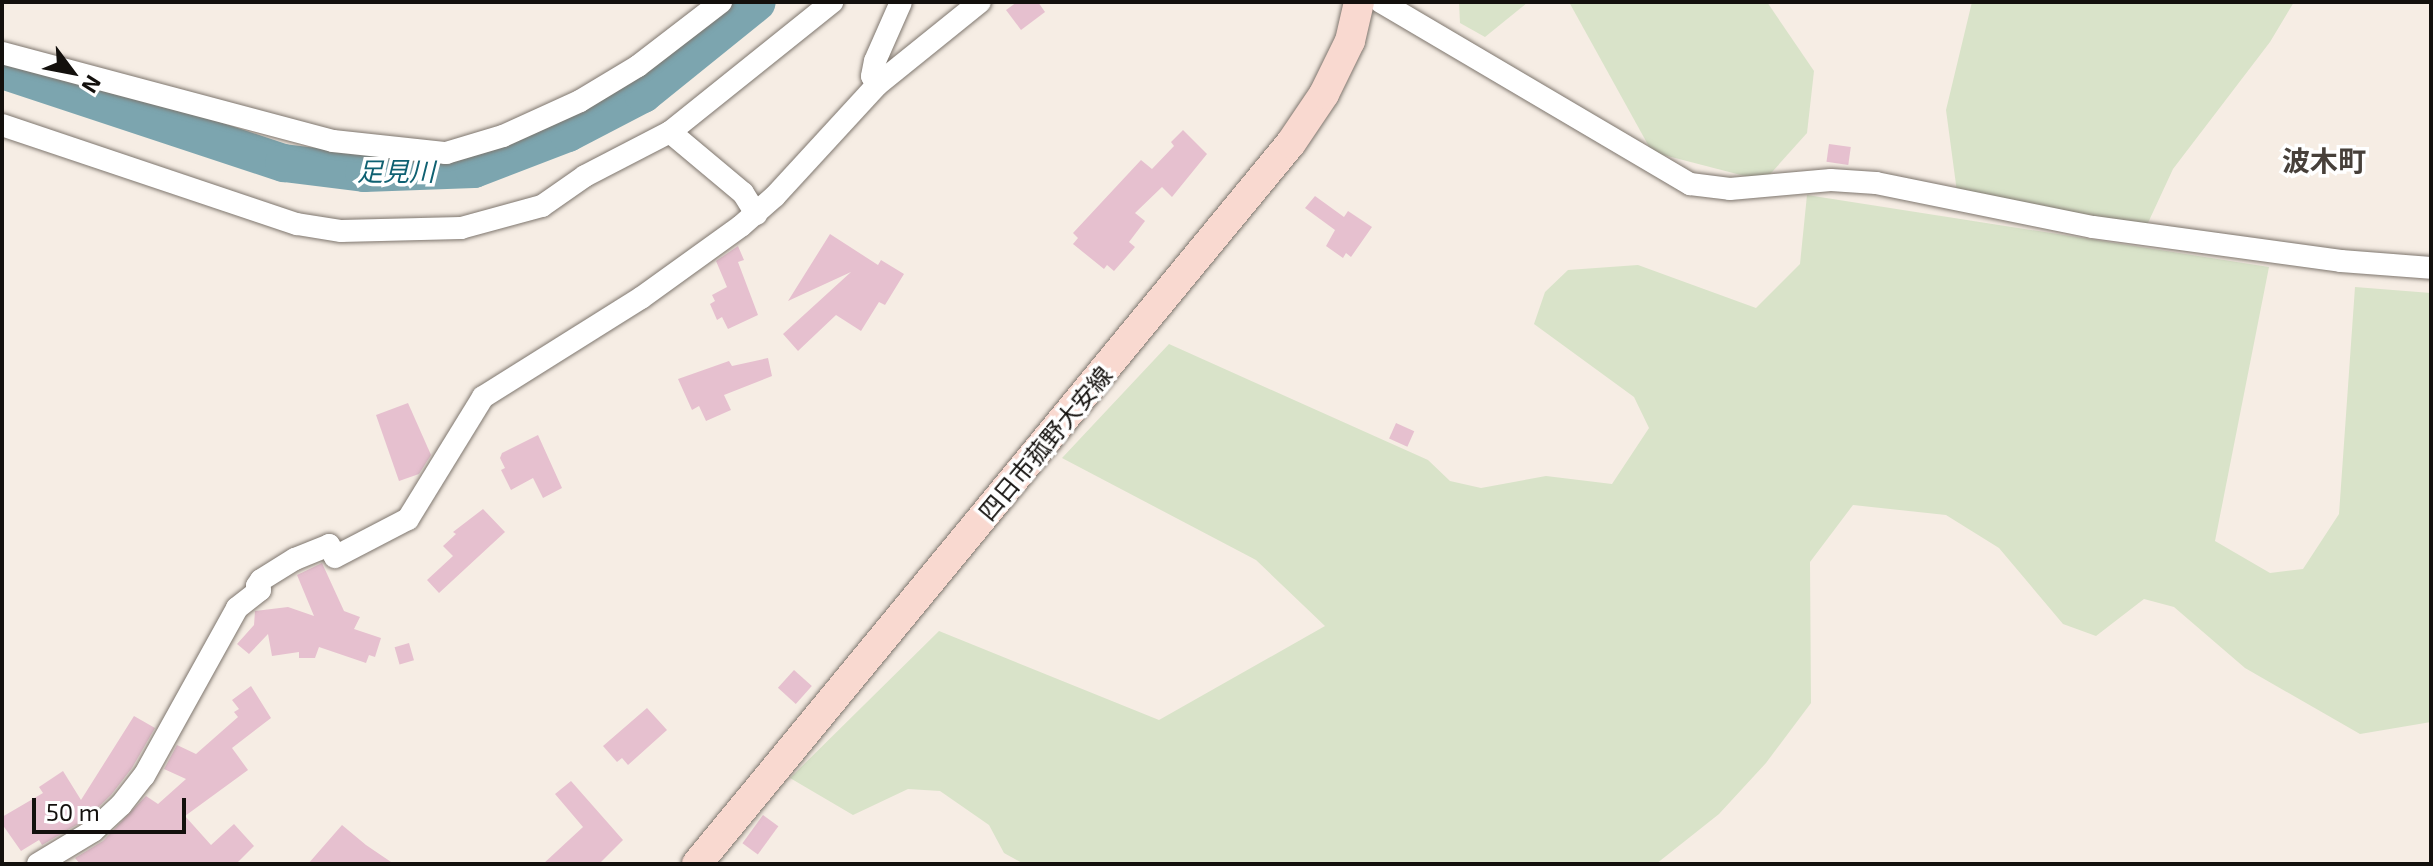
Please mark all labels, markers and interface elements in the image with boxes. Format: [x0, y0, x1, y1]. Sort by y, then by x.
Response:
north arrow [32, 32, 112, 112]
text: N [77, 71, 108, 98]
district label: 波木町 [2282, 143, 2366, 177]
water label: 足見川 [357, 155, 435, 187]
street label: 四日市菰野大安線 [972, 360, 1118, 526]
scale bar [36, 782, 190, 832]
text: 50 m [46, 797, 100, 826]

